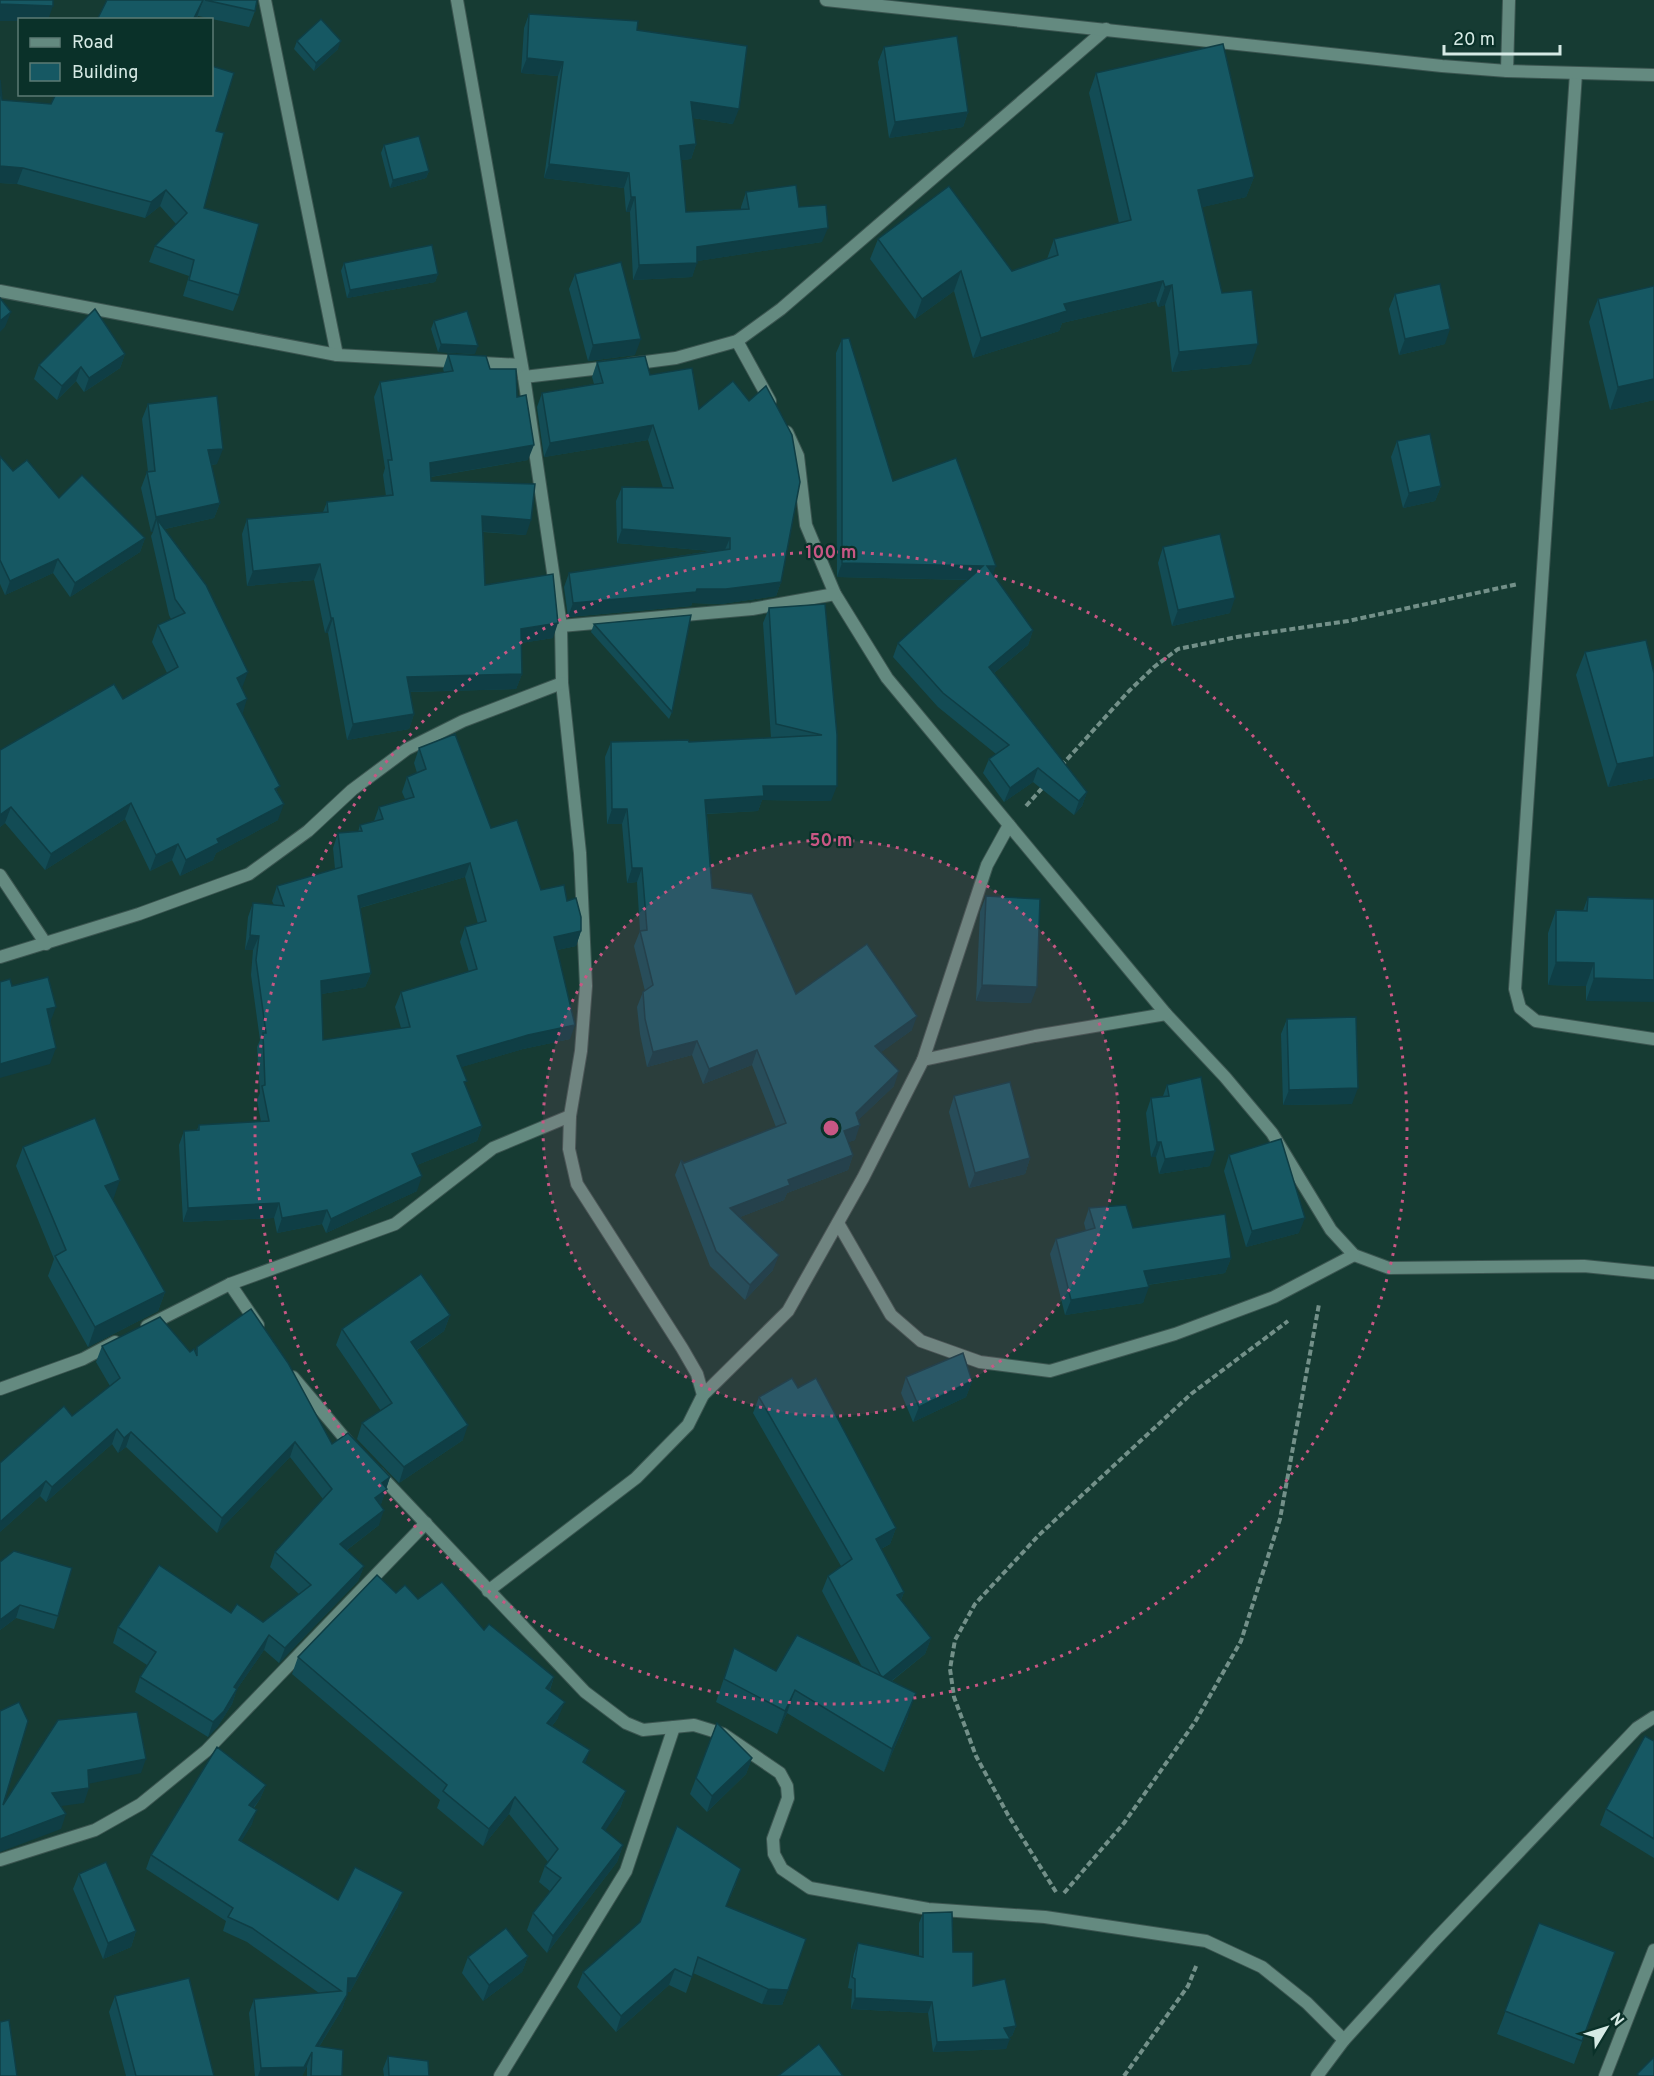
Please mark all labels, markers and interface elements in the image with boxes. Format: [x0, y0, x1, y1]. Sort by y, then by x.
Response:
legend [18, 18, 213, 96]
scale bar [1444, 18, 1560, 56]
text: 20 m [1453, 29, 1495, 52]
text: Road [72, 32, 114, 55]
text: Building [72, 62, 138, 85]
text: 100 m [805, 542, 857, 565]
text: 50 m [809, 830, 853, 853]
centre of rings [821, 1118, 841, 1138]
north arrow [1576, 1998, 1636, 2058]
text: N [1605, 2009, 1628, 2031]

